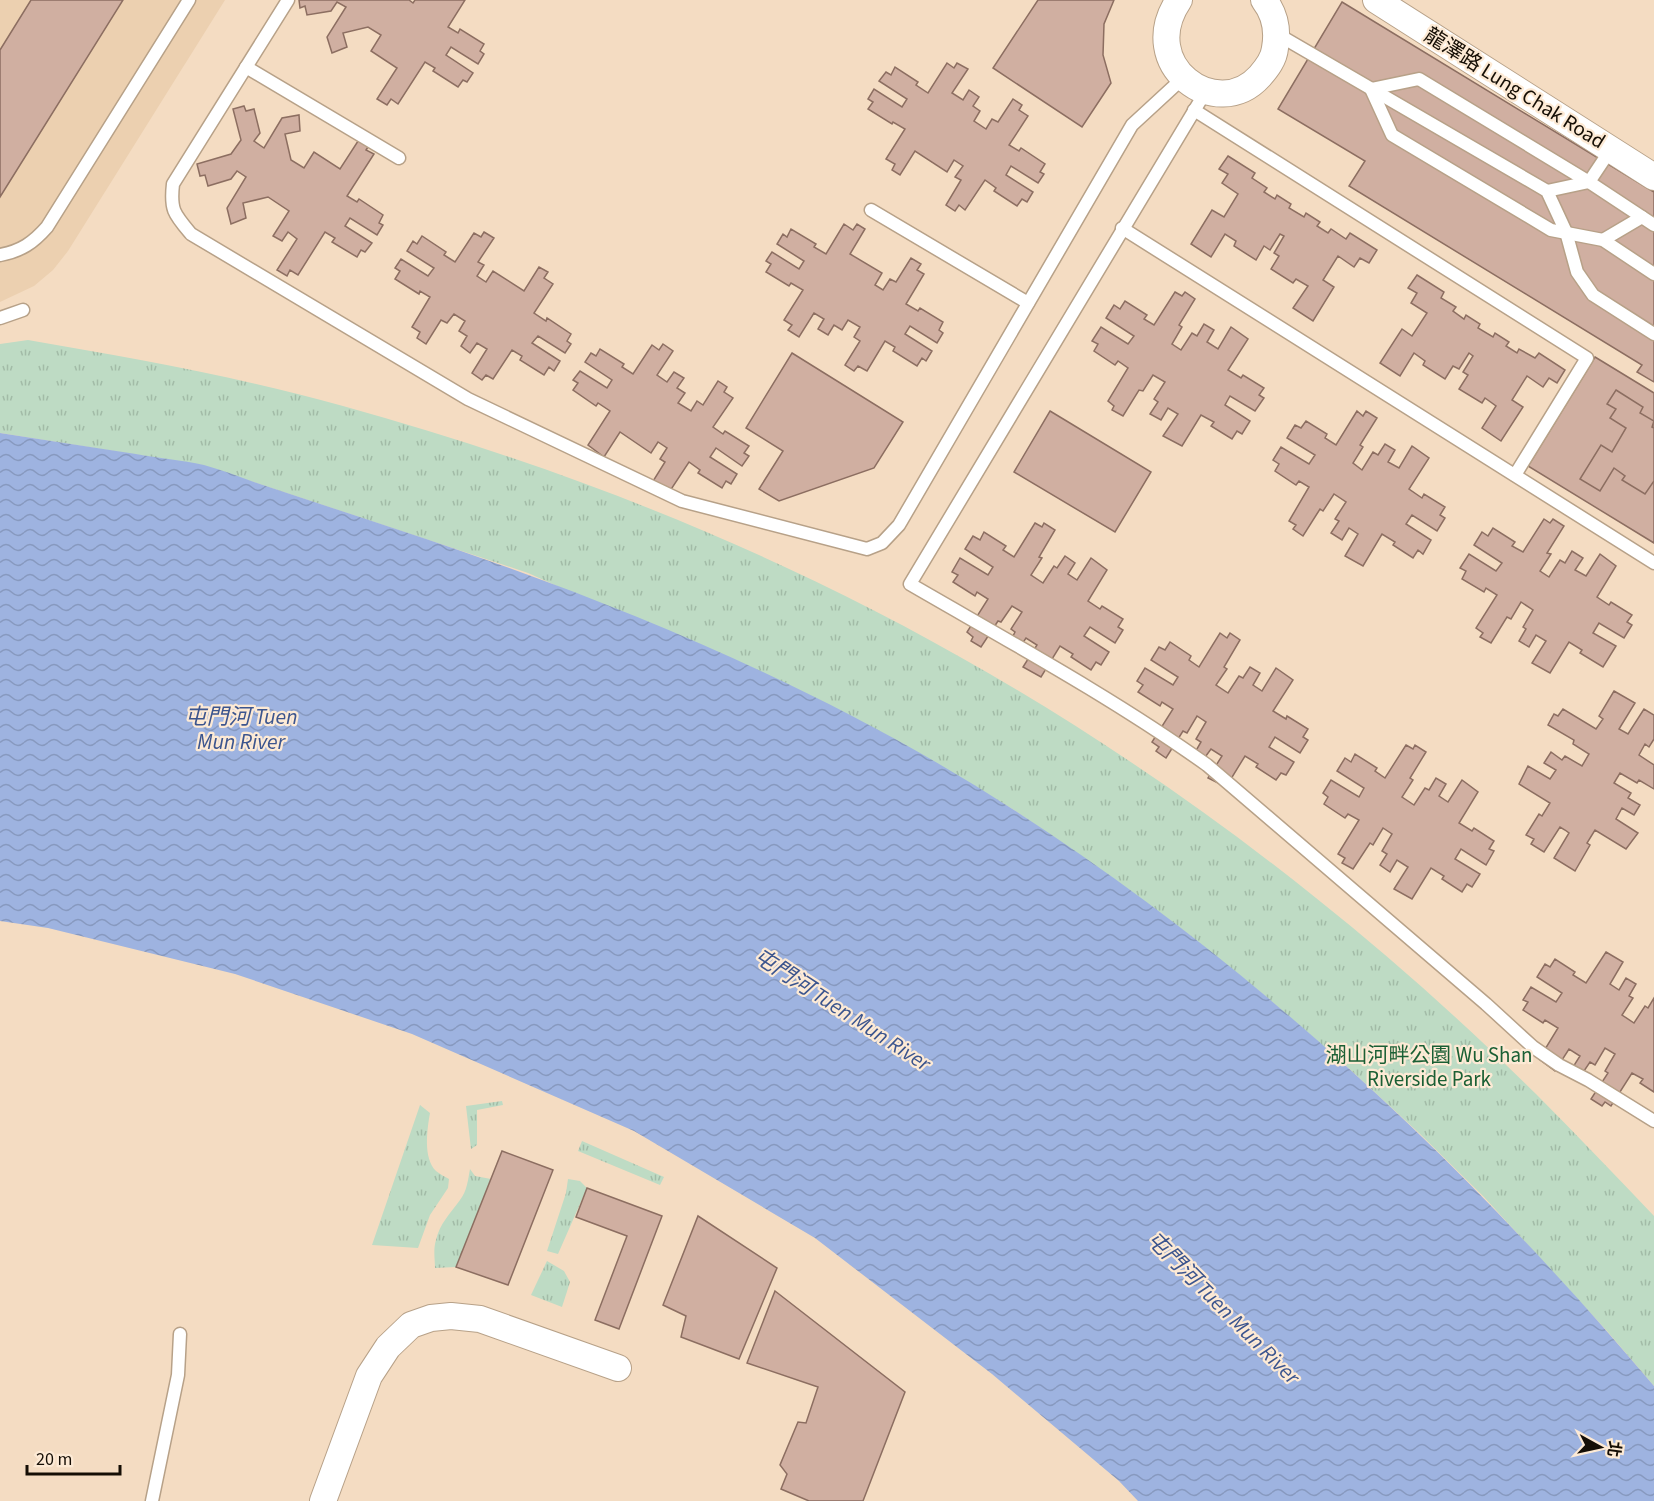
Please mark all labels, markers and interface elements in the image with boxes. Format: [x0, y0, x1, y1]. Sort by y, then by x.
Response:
street label: 龍澤路 Lung Chak Road [1419, 20, 1611, 156]
water label: 屯門河 Tuen Mun River [184, 701, 298, 758]
water label: 屯門河 Tuen Mun River [747, 941, 938, 1080]
park label: 湖山河畔公園 Wu Shan Riverside Park [1325, 1040, 1533, 1094]
water label: 屯門河 Tuen Mun River [1139, 1224, 1308, 1393]
north arrow [1570, 1417, 1630, 1477]
scale bar [27, 1438, 120, 1476]
text: 北 [1602, 1439, 1626, 1458]
text: 20 m [36, 1447, 72, 1472]

